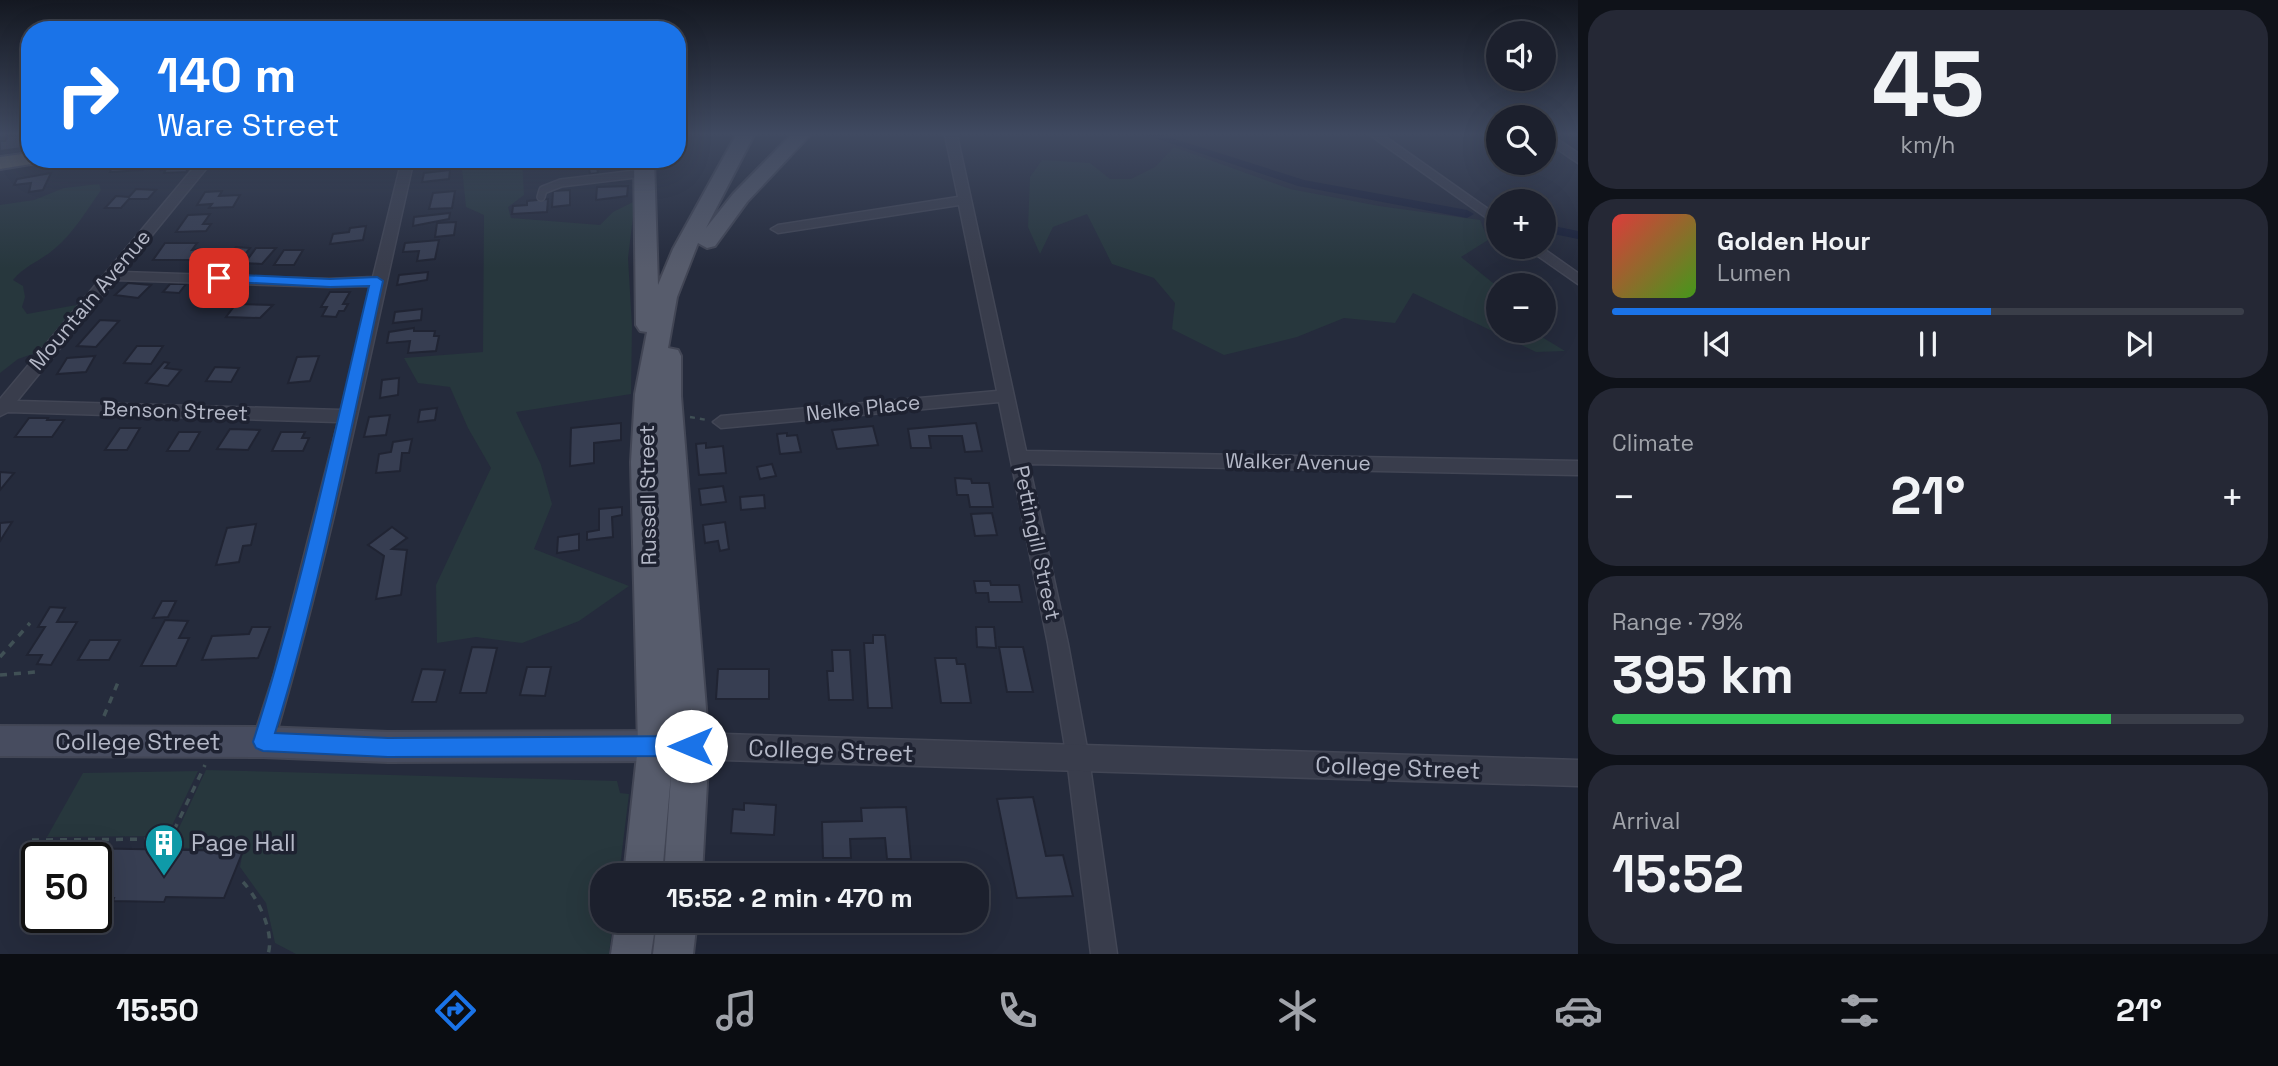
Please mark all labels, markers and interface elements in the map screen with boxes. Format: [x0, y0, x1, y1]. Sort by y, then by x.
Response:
map controls [1486, 21, 1556, 343]
button: sound [1486, 21, 1556, 91]
text: 45 [1872, 26, 1984, 143]
text: 140 m [157, 44, 296, 106]
icon: right [42, 49, 133, 140]
text: Ware Street [157, 105, 340, 145]
button: search [1486, 105, 1556, 175]
text: km/h [1901, 130, 1955, 160]
button: + [1486, 189, 1556, 259]
street label: Mountain Avenue [23, 224, 156, 376]
text: Golden Hour [1717, 224, 1871, 258]
pin [189, 248, 249, 308]
text: Lumen [1717, 258, 1791, 288]
icon: arrive [200, 259, 238, 297]
button: − [1486, 273, 1556, 343]
icon: previous [1698, 325, 1736, 363]
icon: pause [1909, 325, 1947, 363]
icon: next [2120, 325, 2158, 363]
street label: Nelke Place [805, 388, 921, 427]
street label: Benson Street [102, 394, 248, 427]
street label: Russell Street [633, 425, 662, 565]
text: Climate [1612, 428, 1694, 458]
street label: Walker Avenue [1225, 447, 1371, 476]
street label: Pettingill Street [1008, 463, 1067, 623]
text: 21° [1891, 463, 1965, 529]
text: − [1612, 473, 1636, 521]
text: + [2220, 473, 2244, 521]
text: Range · 79% [1612, 607, 1743, 637]
text: 395 km [1612, 642, 1794, 708]
position arrow [654, 709, 728, 783]
street label: College Street [55, 726, 221, 757]
street label: College Street [748, 732, 914, 769]
street label: College Street [1315, 749, 1481, 786]
text: Arrival [1612, 806, 1680, 836]
building icon: Page Hall [143, 822, 185, 877]
place label: Page Hall [191, 827, 296, 858]
text: 15:52 [1612, 841, 1744, 907]
speed limit sign: 50 [21, 842, 112, 933]
text: 15:52 · 2 min · 470 m [666, 881, 913, 915]
icon: directions [431, 986, 480, 1035]
icon: music [712, 986, 761, 1035]
icon: phone [993, 986, 1042, 1035]
icon: climate [1273, 986, 1322, 1035]
icon: car [1554, 986, 1603, 1035]
icon: filters [1835, 986, 1884, 1035]
text: 15:50 [116, 990, 199, 1030]
text: 21° [2116, 990, 2162, 1030]

